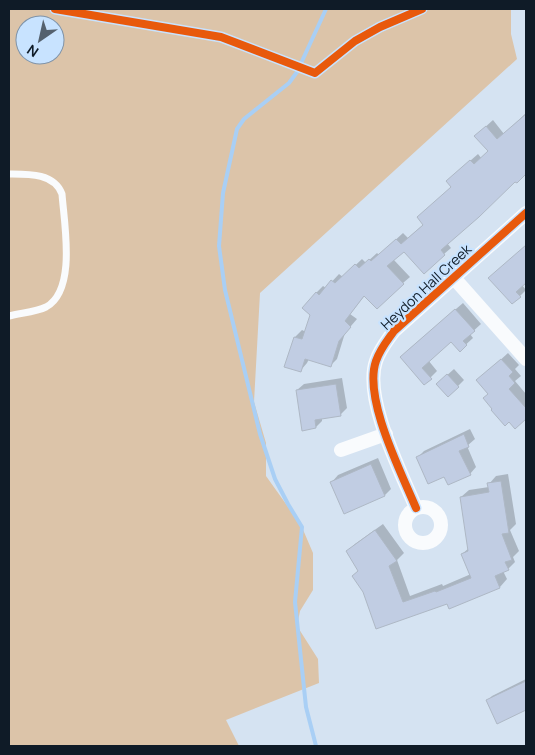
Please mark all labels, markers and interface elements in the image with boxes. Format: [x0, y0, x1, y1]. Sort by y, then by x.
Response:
north arrow [15, 15, 65, 65]
text: N [23, 41, 42, 62]
street label: Heydon Hall Creek [376, 239, 476, 334]

